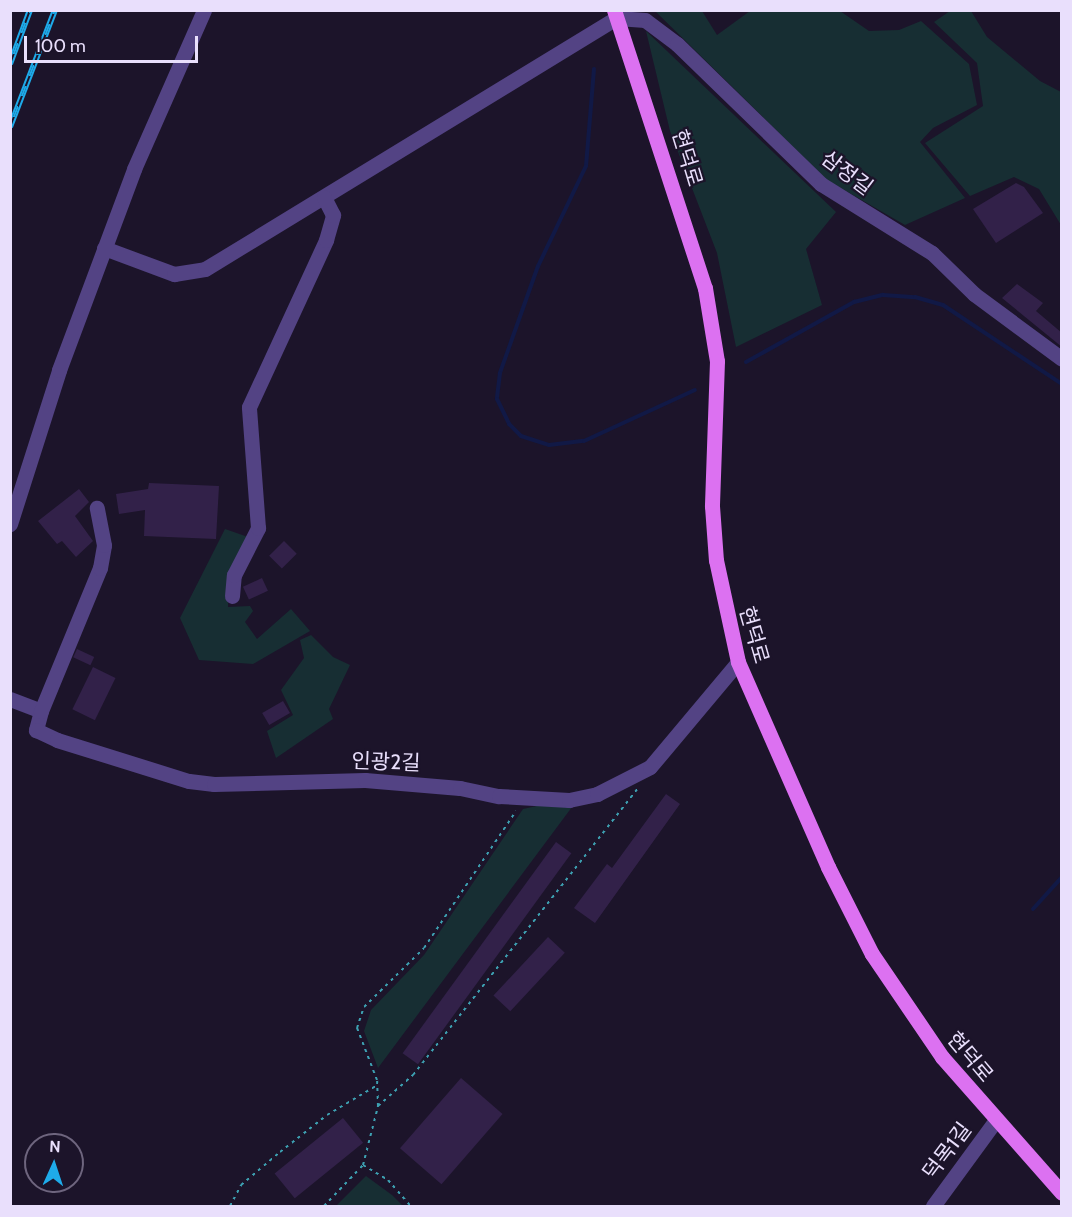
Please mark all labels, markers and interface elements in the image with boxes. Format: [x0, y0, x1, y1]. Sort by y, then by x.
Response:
scale bar [27, 24, 201, 62]
text: 100 m [35, 35, 86, 57]
street label: 현덕로 [666, 127, 708, 189]
street label: 삼정길 [816, 145, 878, 201]
street label: 현덕로 [734, 604, 774, 666]
street label: 인광2길 [351, 748, 421, 776]
street label: 현덕로 [942, 1027, 998, 1087]
street label: 덕목1길 [917, 1118, 977, 1184]
north arrow [24, 1133, 84, 1193]
text: N [49, 1137, 61, 1156]

